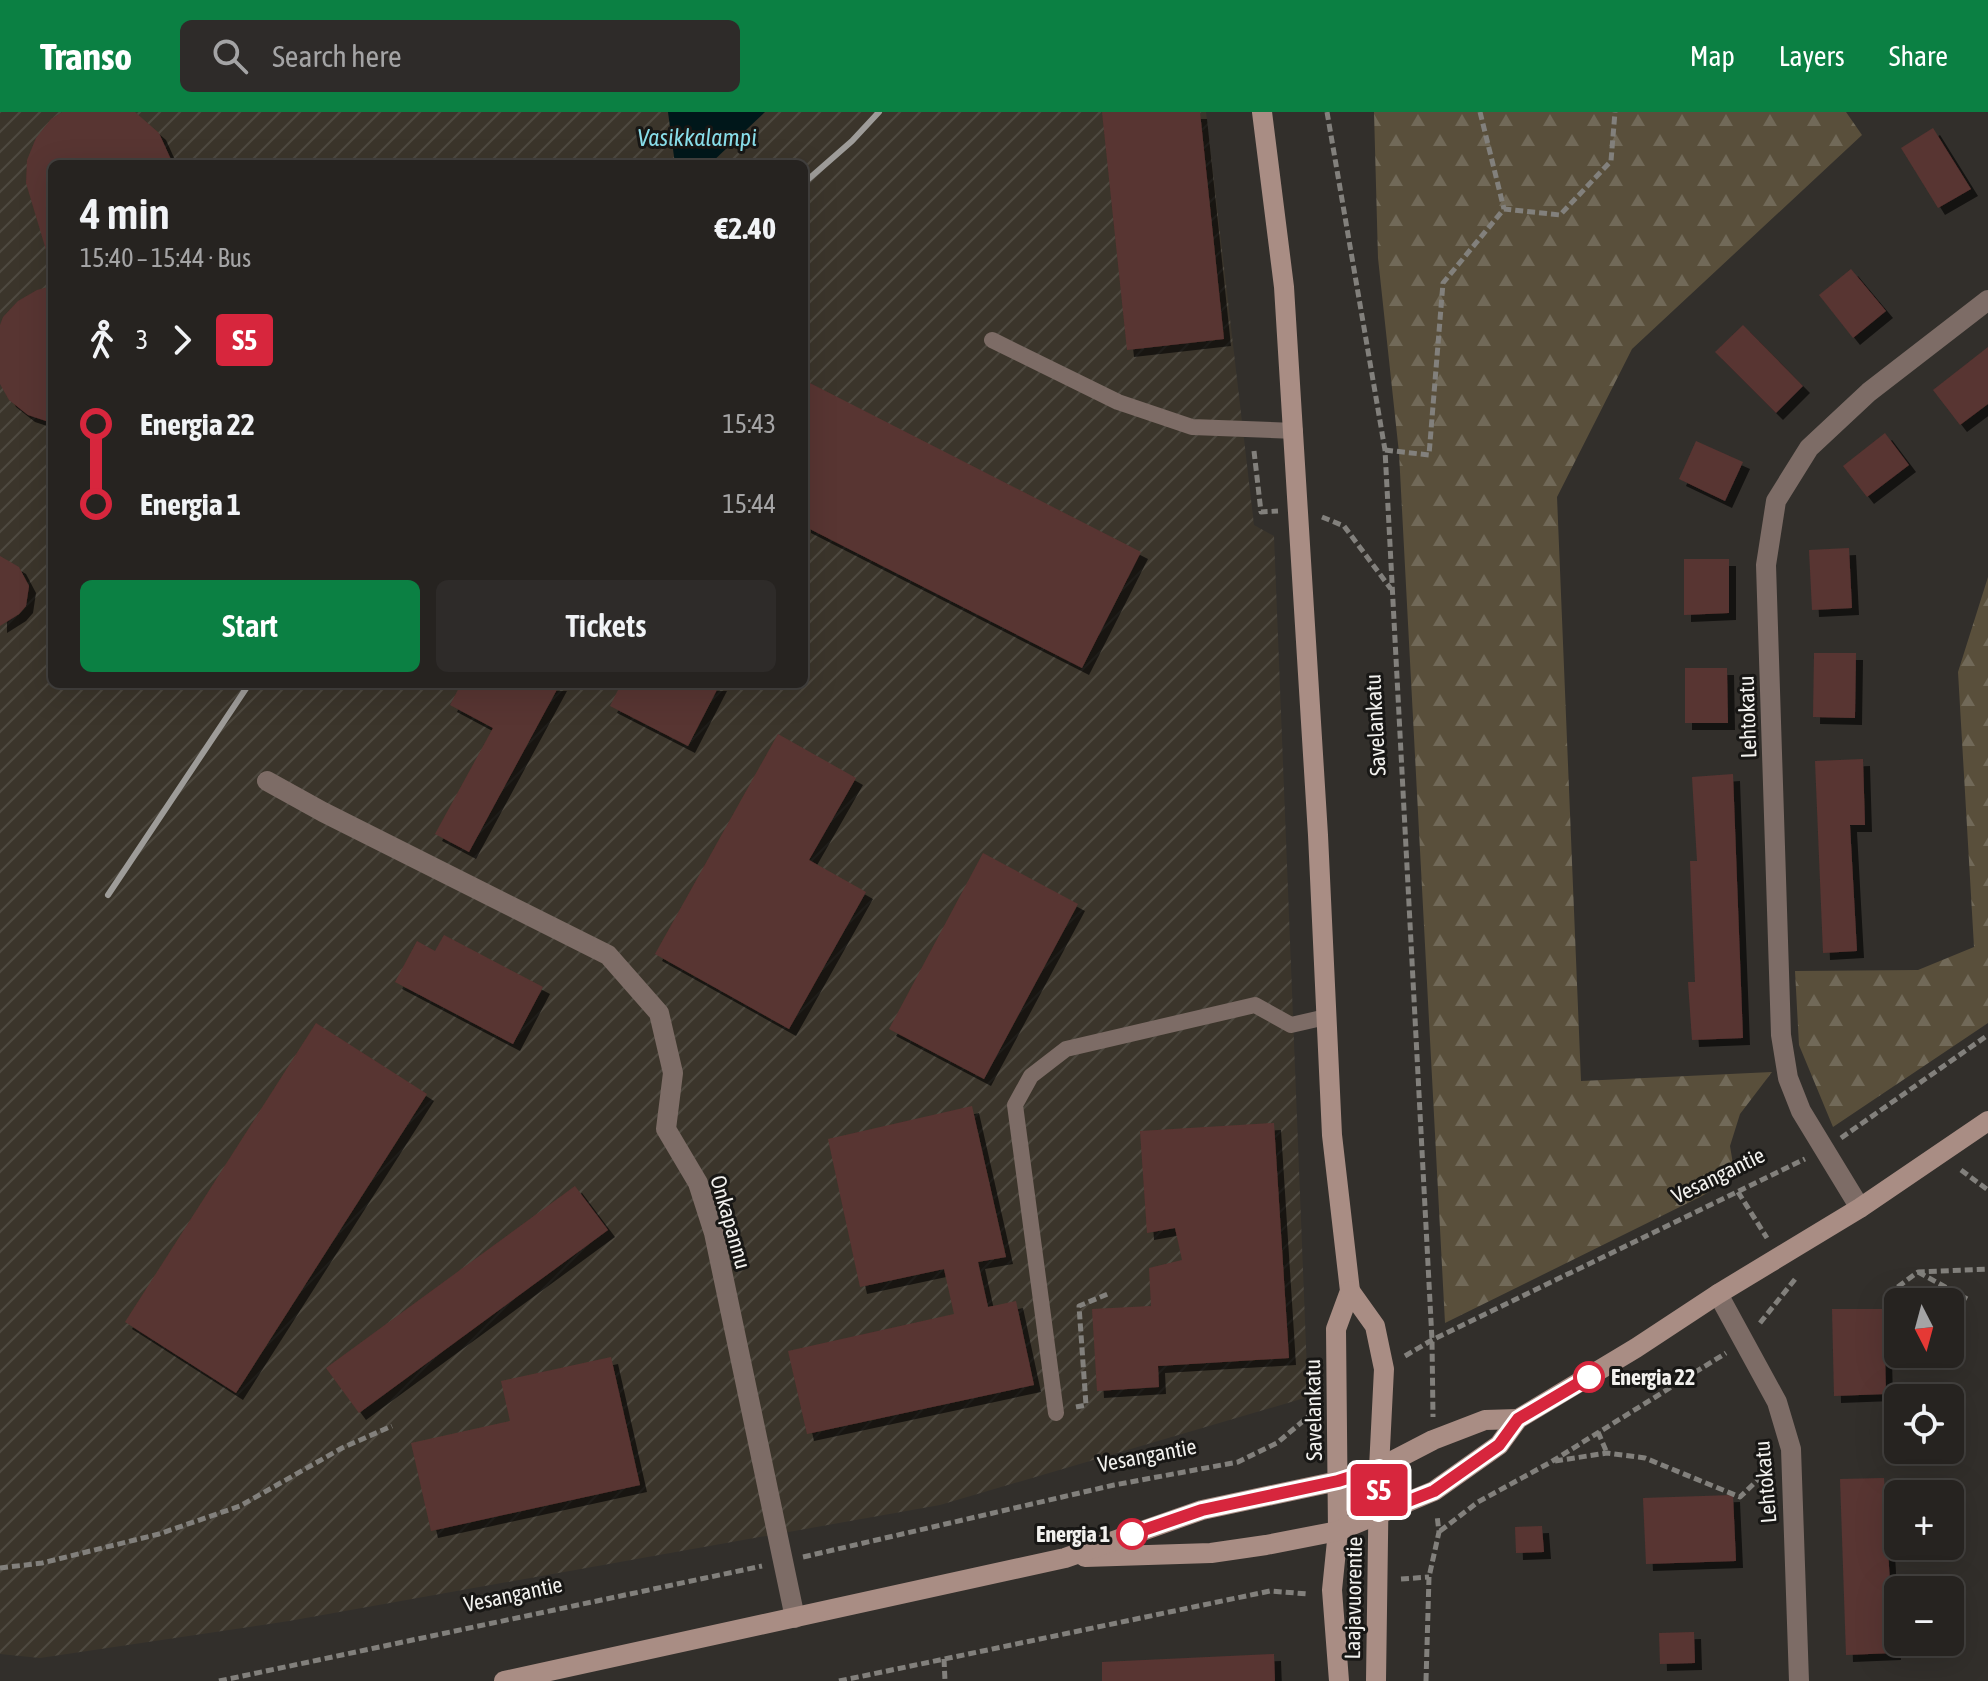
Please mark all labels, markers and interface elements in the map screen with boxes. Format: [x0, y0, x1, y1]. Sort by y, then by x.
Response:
search box [180, 20, 740, 92]
icon: search [208, 34, 252, 78]
text: Transo [40, 35, 132, 78]
text: Search here [272, 39, 402, 73]
text: Map [1690, 40, 1735, 72]
text: Layers [1779, 40, 1845, 72]
text: Share [1889, 40, 1948, 72]
water label: Vasikkalampi [637, 124, 757, 151]
text: 4 min [80, 188, 170, 238]
text: €2.40 [715, 211, 776, 245]
text: 15:40 – 15:44 · Bus [80, 243, 251, 273]
icon: walk [80, 318, 124, 362]
icon: forward [160, 318, 204, 362]
text: S5 [232, 324, 257, 356]
text: 3 [136, 325, 148, 355]
text: Energia 22 [140, 407, 255, 441]
text: 15:43 [722, 409, 776, 439]
text: Energia 1 [140, 487, 241, 521]
text: 15:44 [722, 489, 776, 519]
button: Start [80, 580, 420, 672]
button: Tickets [436, 580, 776, 672]
street label: Savelankatu [1359, 673, 1391, 777]
street label: Lehtokatu [1733, 675, 1761, 759]
street label: Vesangantie [1667, 1141, 1769, 1209]
street label: Onkapannu [705, 1172, 757, 1272]
north arrow [1884, 1288, 1964, 1368]
map controls [1884, 1288, 1964, 1656]
street label: Savelankatu [1299, 1359, 1327, 1461]
marker: Energia 22 [1574, 1362, 1604, 1392]
place label: Energia 22 [1611, 1364, 1695, 1390]
button: locate [1884, 1384, 1964, 1464]
street label: Vesangantie [1095, 1433, 1199, 1477]
street label: Lehtokatu [1748, 1440, 1782, 1524]
line badge: S5 [1343, 1464, 1415, 1516]
text: S5 [1367, 1474, 1391, 1506]
button: + [1884, 1480, 1964, 1560]
marker: Energia 1 [1117, 1519, 1147, 1549]
place label: Energia 1 [1036, 1521, 1110, 1547]
street label: Laajavuorentie [1339, 1536, 1367, 1660]
street label: Vesangantie [461, 1571, 565, 1617]
button: − [1884, 1576, 1964, 1656]

